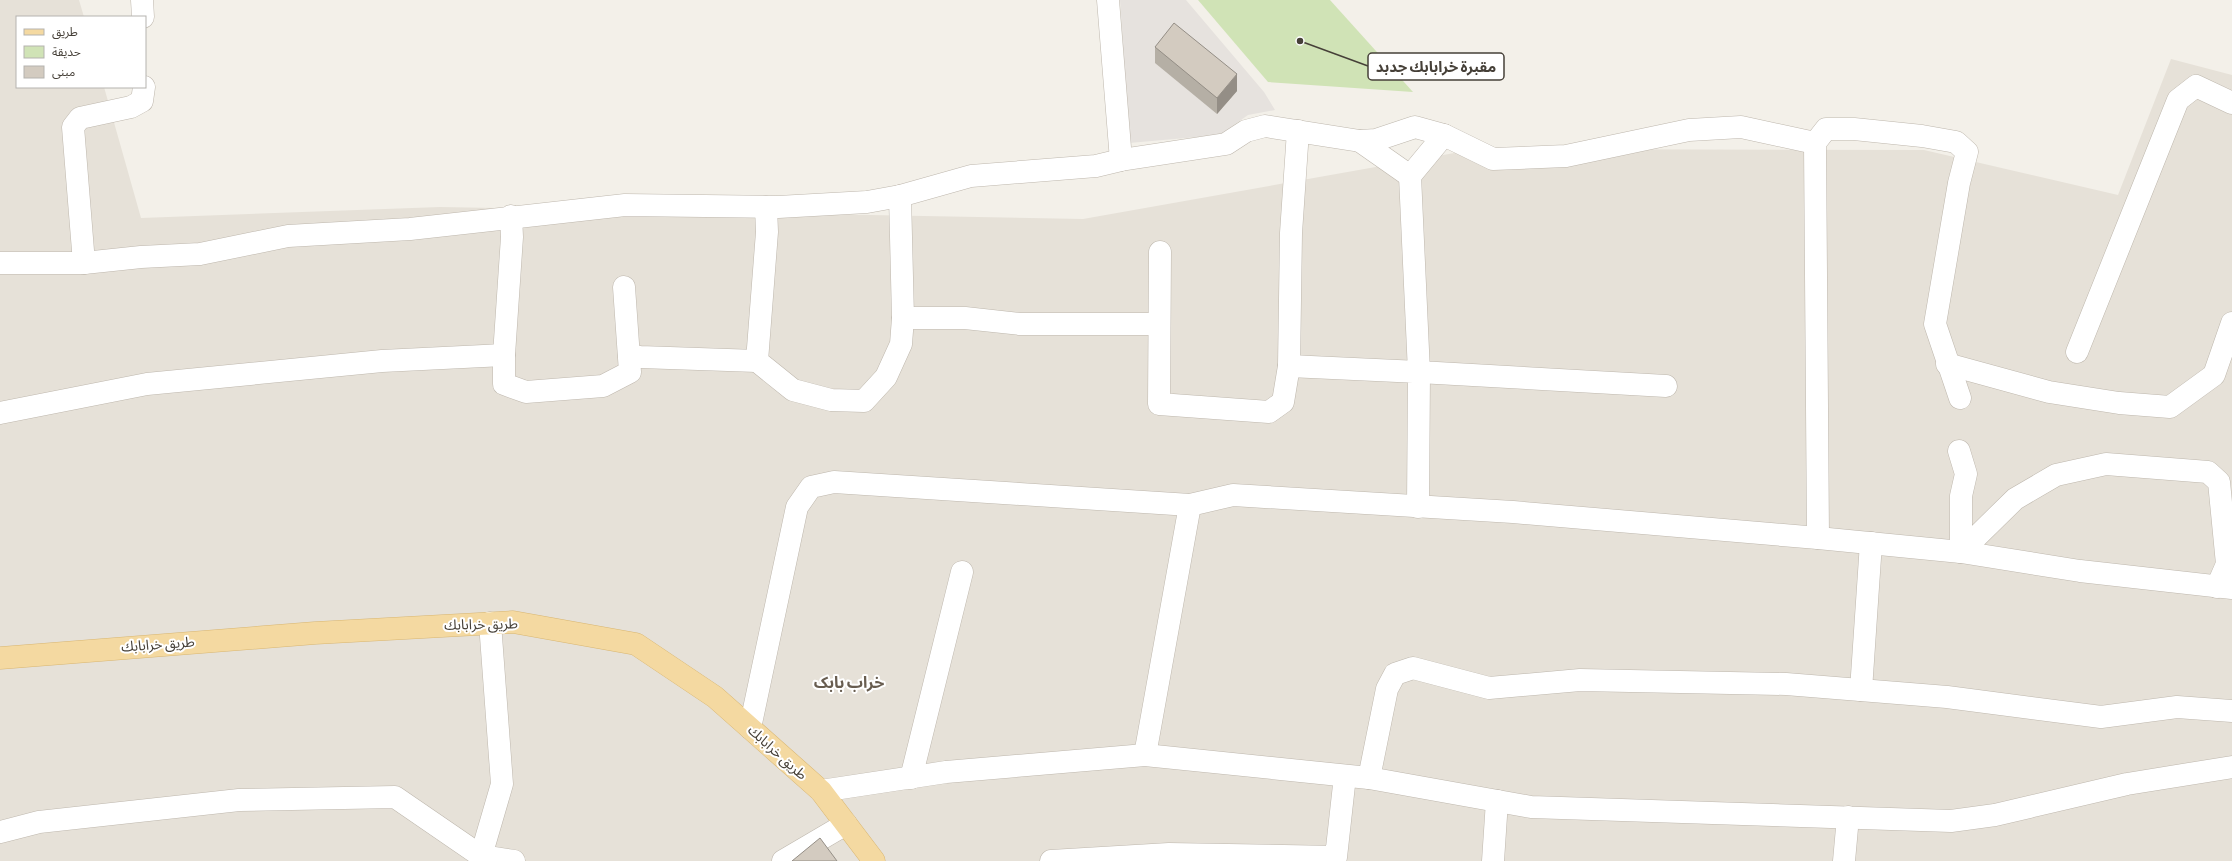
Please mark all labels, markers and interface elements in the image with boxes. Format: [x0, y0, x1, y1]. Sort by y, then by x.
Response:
legend [16, 16, 146, 88]
text: طريق [52, 26, 78, 40]
text: حديقة [52, 46, 81, 59]
callout: مقبرة خرابابك جدبد [1368, 53, 1504, 80]
text: مقبرة خرابابك جدبد [1376, 60, 1496, 76]
text: مبنى [52, 66, 75, 79]
street label: طريق خرابابك [444, 617, 518, 635]
street label: طريق خرابابك [121, 635, 195, 657]
district label: خراب بابک [814, 675, 884, 692]
street label: طريق خرابابك [744, 723, 809, 784]

